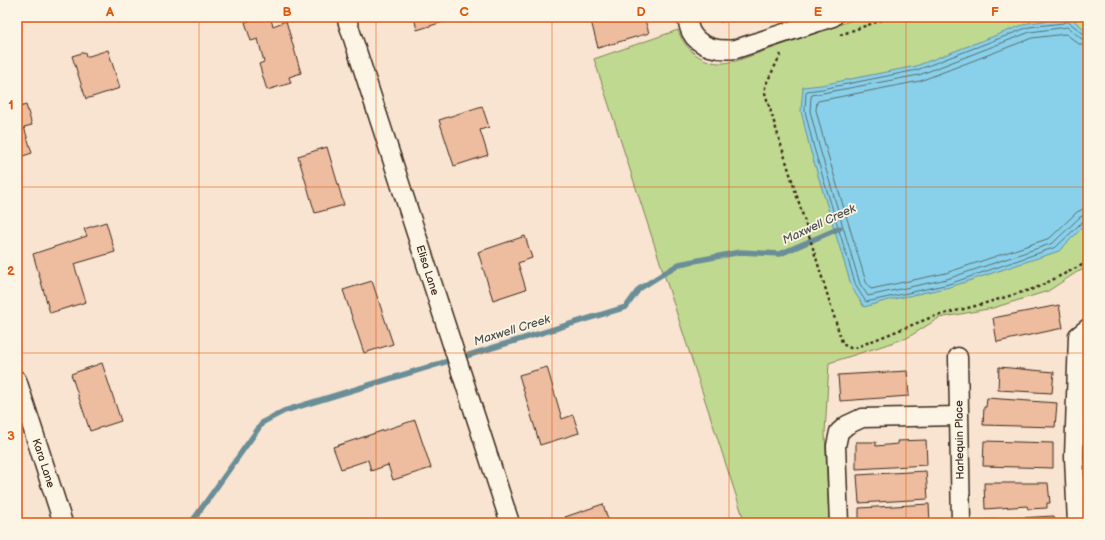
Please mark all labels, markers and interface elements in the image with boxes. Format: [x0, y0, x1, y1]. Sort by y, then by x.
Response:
text: A [105, 4, 114, 20]
text: B [282, 4, 292, 20]
text: C [459, 4, 469, 20]
text: D [636, 4, 646, 20]
text: E [814, 4, 823, 20]
text: F [991, 4, 999, 20]
text: 1 [8, 97, 14, 113]
water label: Maxwell Creek [780, 200, 859, 248]
street label: Elisa Lane [413, 243, 442, 297]
text: 2 [7, 263, 15, 279]
water label: Maxwell Creek [472, 311, 553, 349]
street label: Harlequin Place [952, 400, 967, 480]
text: 3 [7, 428, 15, 444]
street label: Kara Lane [29, 437, 58, 490]

